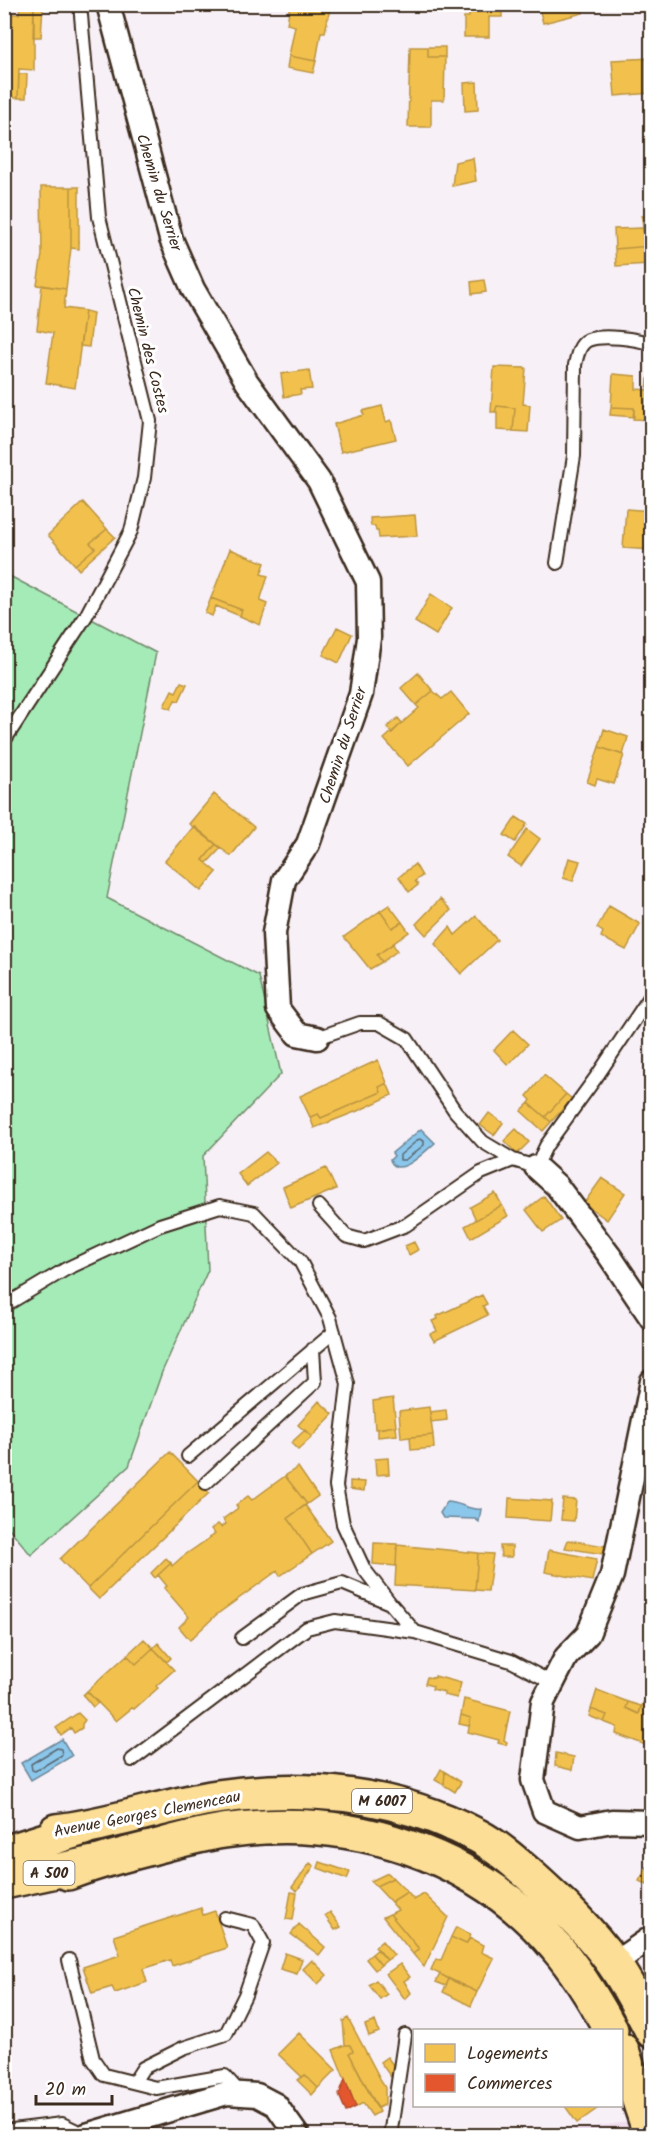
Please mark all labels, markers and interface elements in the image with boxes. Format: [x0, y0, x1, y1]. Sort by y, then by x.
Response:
street label: Chemin du Serrier [129, 131, 189, 256]
street label: Chemin des Costes [120, 285, 175, 416]
street label: Chemin du Serrier [313, 682, 375, 807]
street label: Avenue Georges Clemenceau [52, 1784, 243, 1845]
road number: M 6007 [352, 1789, 412, 1813]
road number: A 500 [23, 1861, 74, 1885]
legend [413, 2029, 623, 2107]
text: Logements [467, 2040, 549, 2069]
scale bar [36, 2068, 112, 2106]
text: Commerces [467, 2070, 553, 2099]
text: 20 m [45, 2076, 86, 2105]

